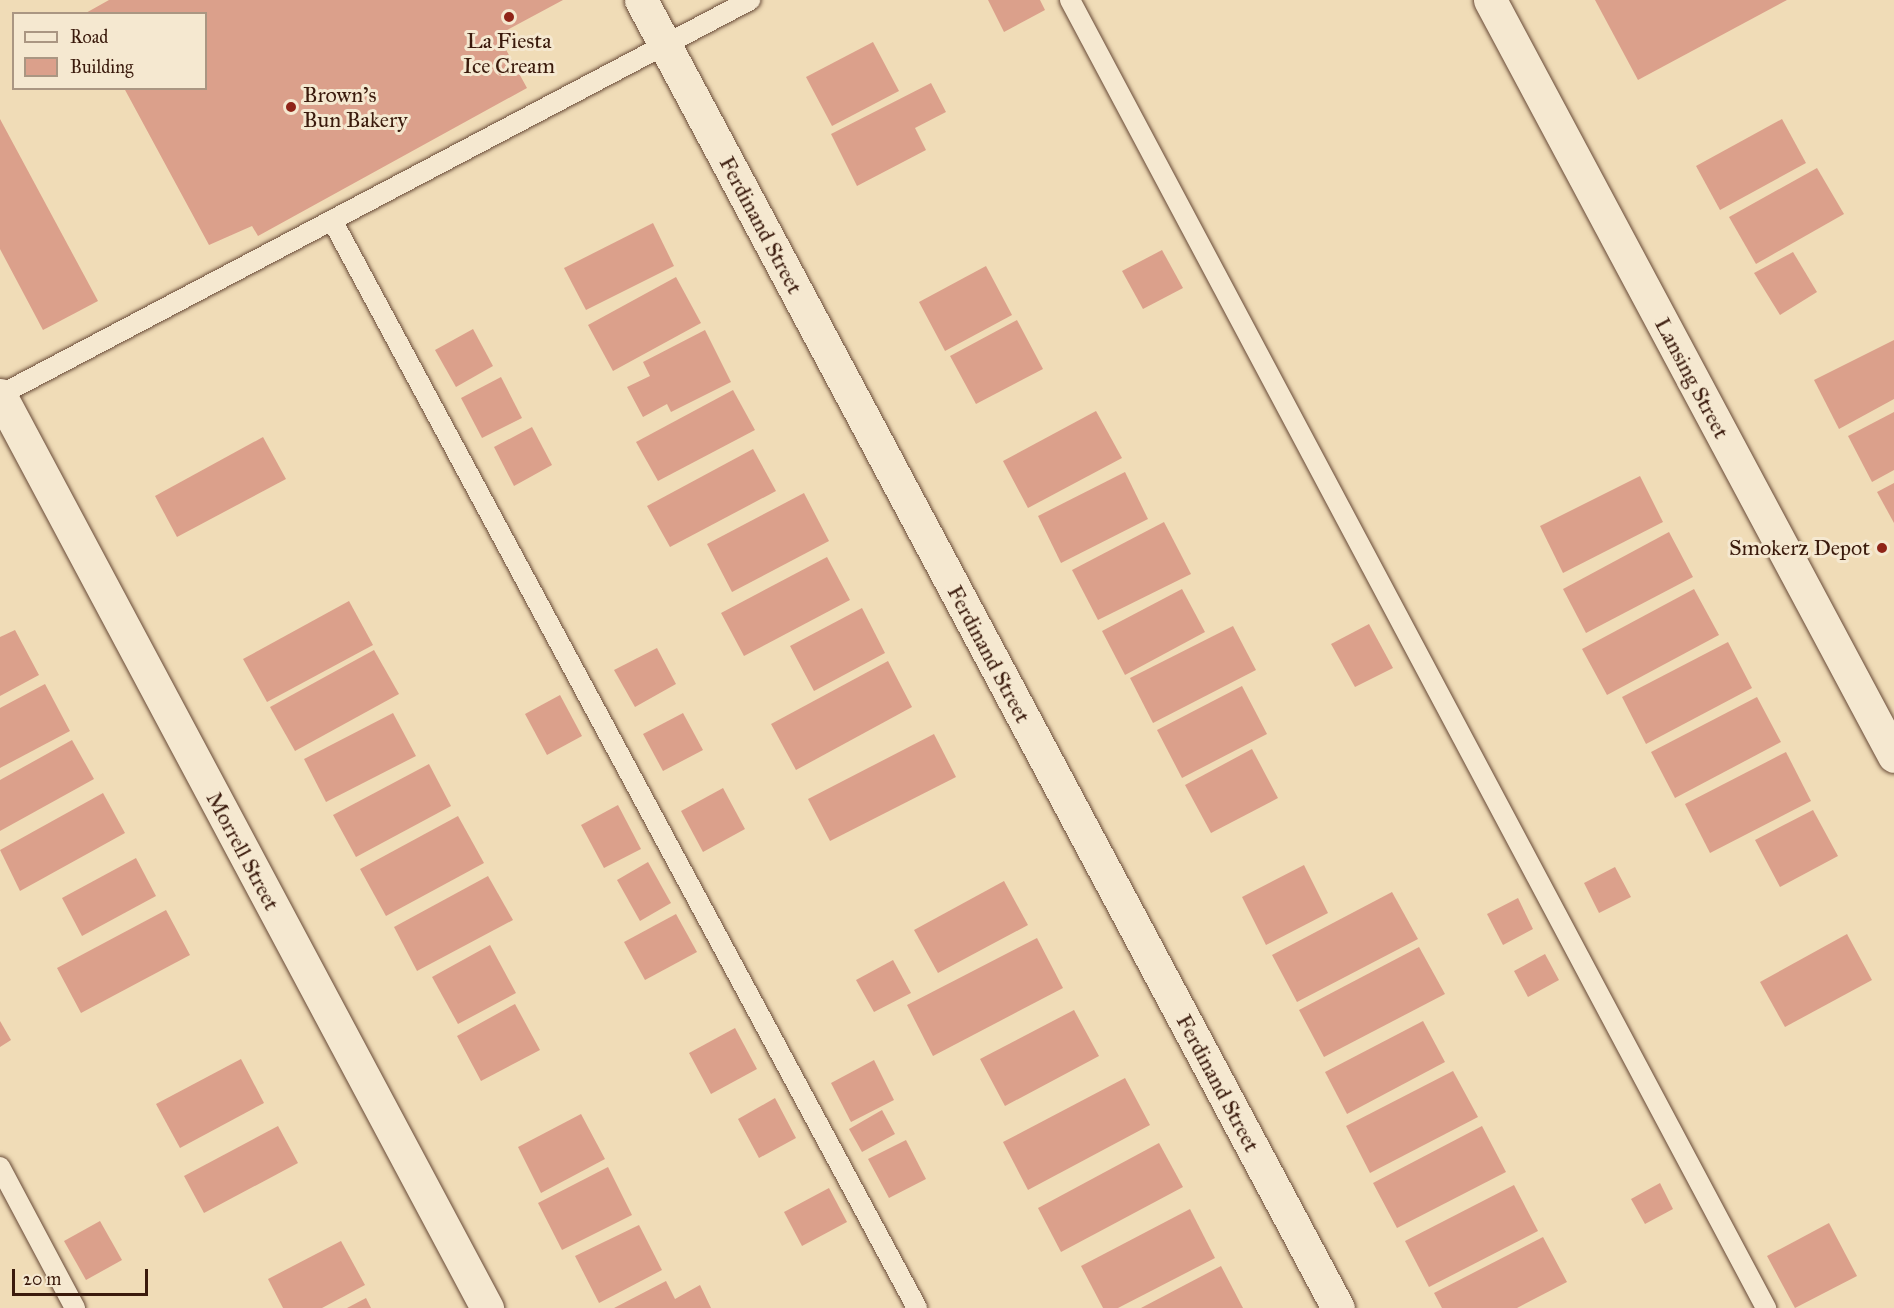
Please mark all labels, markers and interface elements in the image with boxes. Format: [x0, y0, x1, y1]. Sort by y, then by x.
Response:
marker: La Fiesta Ice Cream [502, 10, 516, 24]
legend [12, 12, 207, 90]
text: Road [70, 26, 108, 48]
place label: La Fiesta Ice Cream [463, 27, 555, 78]
text: Building [70, 56, 133, 78]
place label: Brown's Bun Bakery [303, 81, 407, 132]
marker: Brown's Bun Bakery [284, 100, 298, 114]
street label: Ferdinand Street [714, 152, 808, 298]
street label: Lansing Street [1649, 313, 1735, 443]
place label: Smokerz Depot [1729, 535, 1870, 561]
marker: Smokerz Depot [1875, 541, 1889, 555]
street label: Ferdinand Street [942, 581, 1036, 727]
street label: Morrell Street [201, 787, 285, 915]
street label: Ferdinand Street [1171, 1010, 1265, 1156]
scale bar [15, 1257, 152, 1295]
text: 20 m [23, 1268, 61, 1290]

